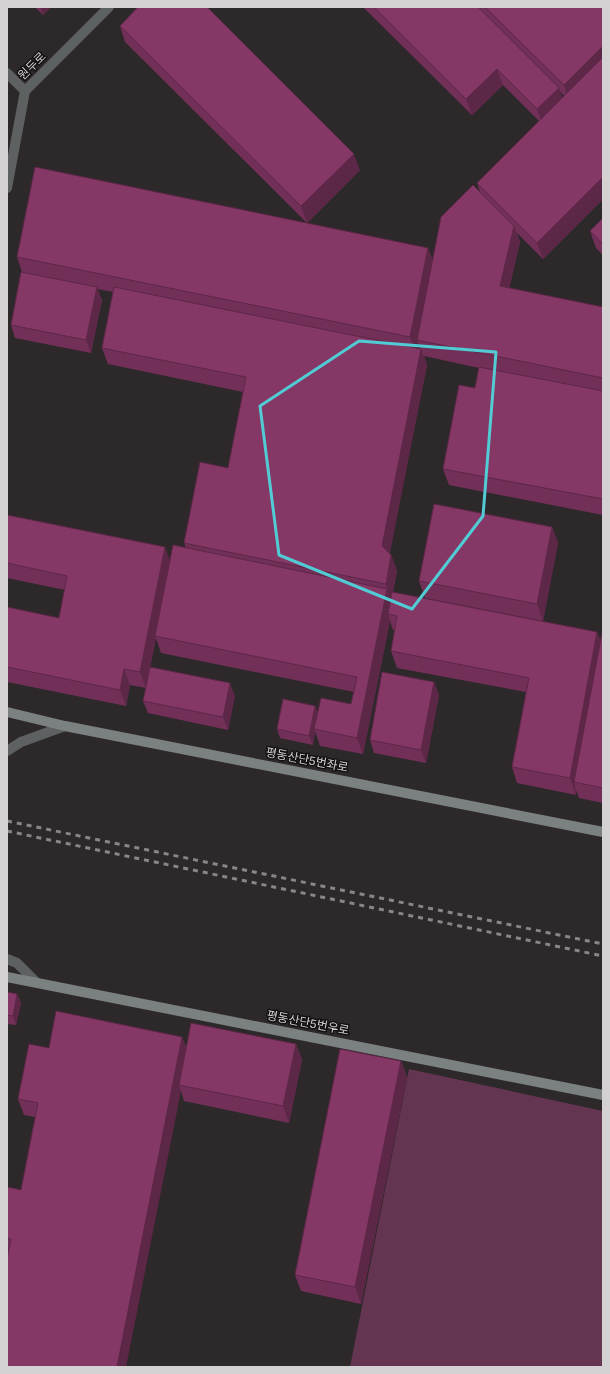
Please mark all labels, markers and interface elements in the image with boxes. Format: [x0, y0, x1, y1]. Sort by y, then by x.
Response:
street label: 원두로 [15, 49, 49, 83]
street label: 평동산단5번좌로 [264, 745, 350, 775]
street label: 평동산단5번우로 [265, 1008, 351, 1038]

